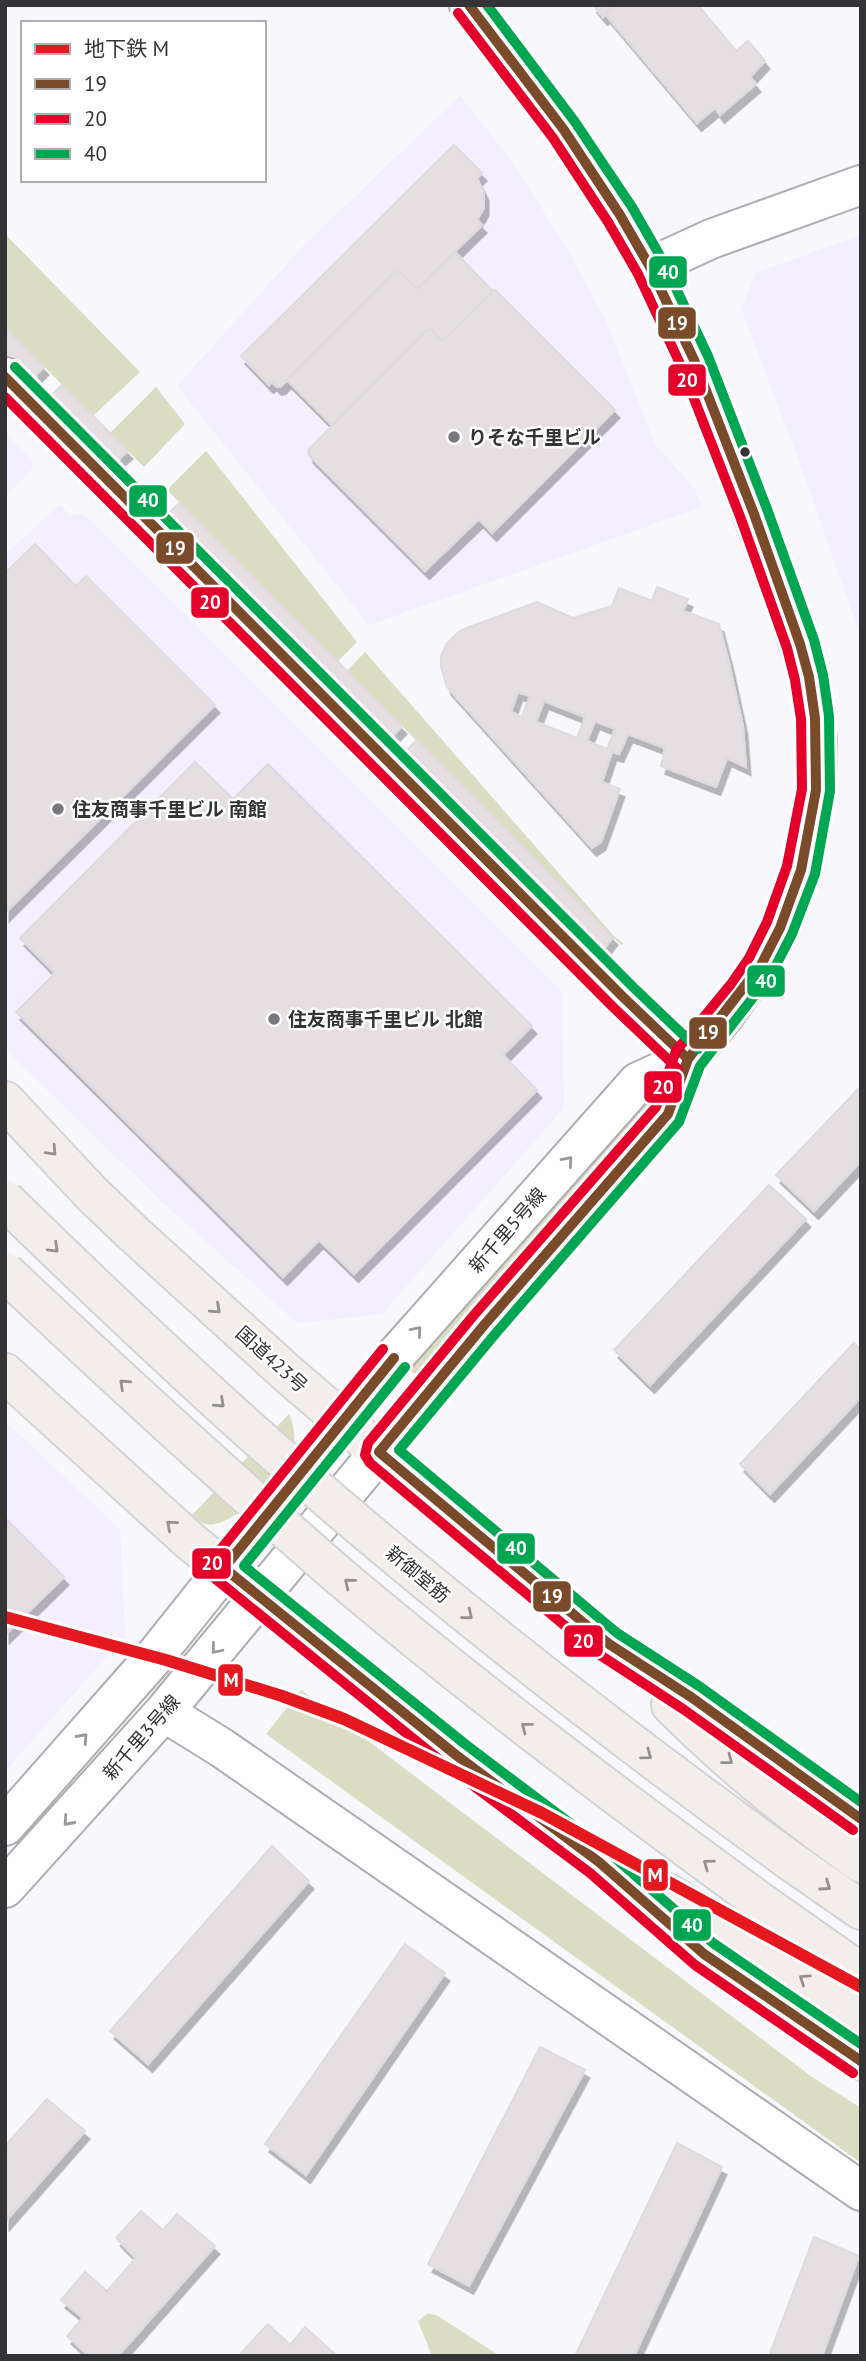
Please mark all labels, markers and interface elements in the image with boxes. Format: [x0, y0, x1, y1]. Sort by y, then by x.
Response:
legend [21, 21, 266, 182]
text: 地下鉄 M [84, 35, 169, 62]
text: 19 [84, 70, 107, 97]
text: 20 [84, 105, 107, 132]
text: 40 [84, 140, 107, 167]
line badge: 40 [648, 255, 688, 289]
text: 40 [657, 260, 679, 284]
line badge: 19 [657, 306, 697, 340]
text: 19 [666, 311, 688, 335]
line badge: 20 [667, 363, 707, 397]
text: 20 [676, 368, 698, 392]
place label: りそな千里ビル [468, 425, 601, 449]
marker: りそな千里ビル [446, 429, 462, 445]
unlabelled marker [738, 445, 752, 459]
line badge: 40 [128, 484, 168, 518]
text: 40 [137, 488, 159, 512]
line badge: 19 [155, 531, 195, 565]
text: 19 [164, 536, 186, 560]
line badge: 20 [190, 586, 230, 619]
text: 20 [199, 590, 221, 614]
place label: 住友商事千里ビル 南館 [72, 797, 267, 821]
marker: 住友商事千里ビル 南館 [50, 801, 66, 817]
line badge: 40 [746, 964, 786, 998]
text: 40 [755, 969, 777, 993]
place label: 住友商事千里ビル 北館 [288, 1007, 483, 1031]
marker: 住友商事千里ビル 北館 [266, 1011, 282, 1027]
line badge: 19 [688, 1016, 728, 1050]
text: 19 [697, 1020, 719, 1044]
line badge: 20 [643, 1070, 683, 1104]
text: 20 [652, 1075, 674, 1099]
one-way arrow [44, 1143, 56, 1156]
one-way arrow [560, 1156, 572, 1169]
street label: 新千里5号線 [463, 1182, 551, 1278]
one-way arrow [46, 1239, 59, 1252]
one-way arrow [208, 1300, 221, 1313]
street label: 国道423号 [231, 1321, 313, 1397]
one-way arrow [409, 1326, 421, 1339]
one-way arrow [119, 1380, 132, 1392]
one-way arrow [212, 1395, 225, 1407]
one-way arrow [166, 1521, 179, 1533]
line badge: 40 [496, 1532, 536, 1565]
text: 40 [505, 1536, 527, 1560]
street label: 新御堂筋 [381, 1540, 455, 1608]
line badge: 20 [191, 1547, 232, 1580]
text: 20 [201, 1551, 223, 1575]
one-way arrow [345, 1579, 357, 1592]
line badge: 19 [532, 1580, 572, 1613]
text: 19 [541, 1584, 563, 1608]
one-way arrow [459, 1607, 472, 1619]
line badge: 20 [563, 1624, 604, 1658]
text: 20 [572, 1629, 594, 1653]
one-way arrow [212, 1641, 225, 1653]
line badge: M [217, 1663, 244, 1697]
text: M [223, 1668, 239, 1692]
street label: 新千里3号線 [97, 1689, 185, 1785]
one-way arrow [521, 1722, 534, 1735]
one-way arrow [75, 1733, 87, 1746]
one-way arrow [639, 1747, 651, 1760]
one-way arrow [721, 1752, 733, 1765]
one-way arrow [63, 1812, 76, 1825]
line badge: M [642, 1858, 669, 1892]
one-way arrow [703, 1859, 716, 1872]
text: M [647, 1863, 663, 1887]
one-way arrow [818, 1878, 831, 1890]
line badge: 40 [672, 1908, 712, 1942]
text: 40 [681, 1913, 703, 1937]
one-way arrow [799, 1975, 812, 1987]

